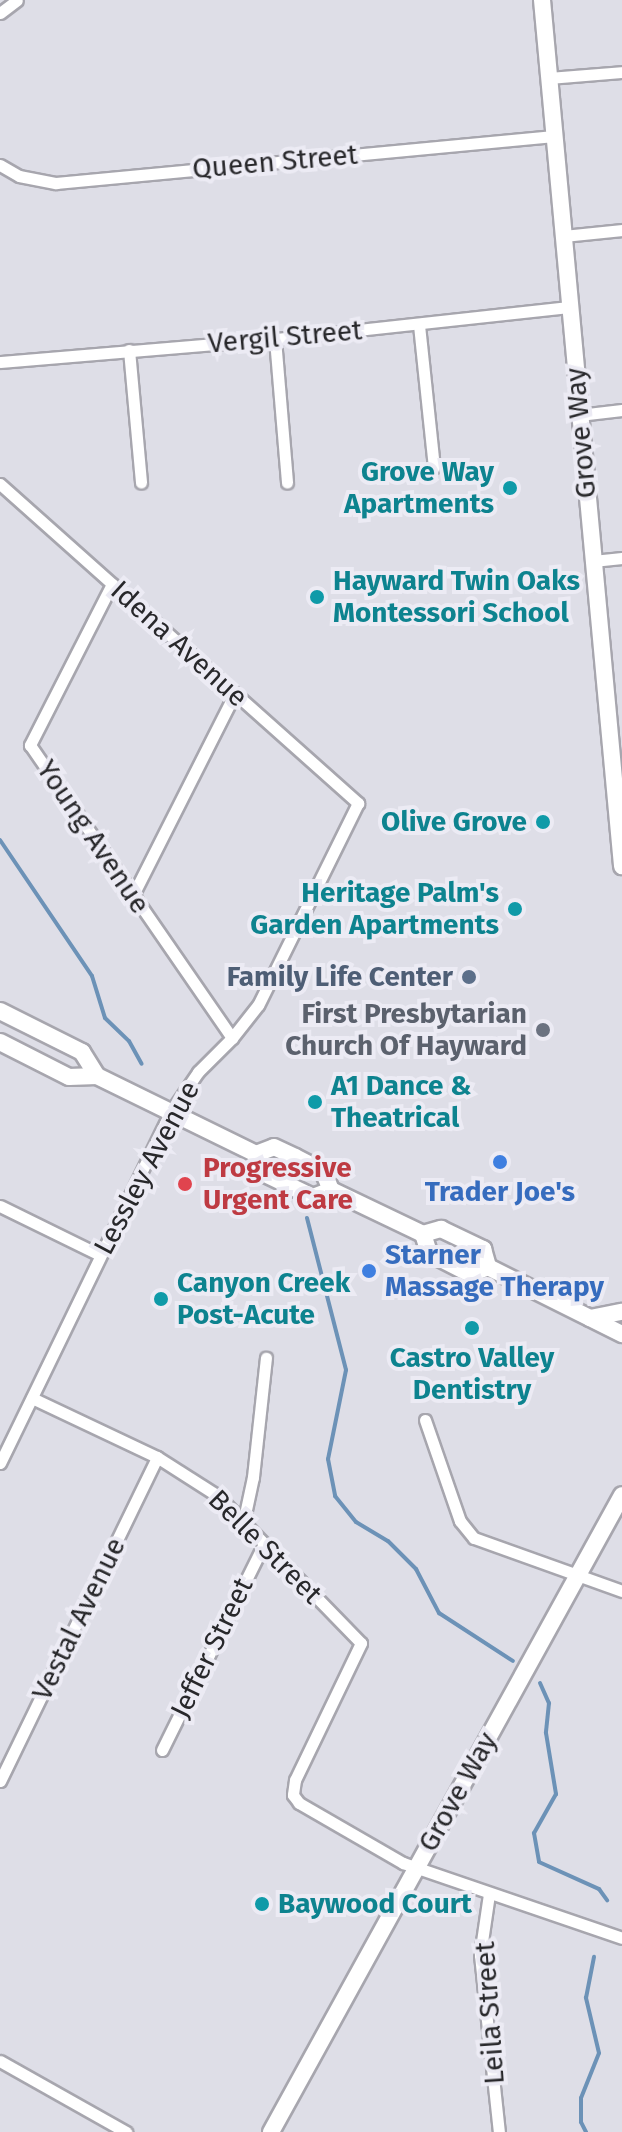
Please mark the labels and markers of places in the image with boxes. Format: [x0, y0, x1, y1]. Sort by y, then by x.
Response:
place label: Grove Way Apartments [344, 455, 494, 521]
marker: Grove Way Apartments [501, 479, 519, 497]
place label: Hayward Twin Oaks Montessori School [333, 564, 580, 630]
marker: Hayward Twin Oaks Montessori School [308, 588, 326, 606]
place label: Olive Grove [381, 805, 527, 839]
marker: Olive Grove [534, 813, 552, 831]
place label: Heritage Palm's Garden Apartments [250, 876, 499, 942]
marker: Heritage Palm's Garden Apartments [506, 900, 524, 918]
place label: Family Life Center [227, 960, 453, 994]
marker: Family Life Center [460, 968, 478, 986]
place label: First Presbytarian Church Of Hayward [285, 997, 527, 1063]
marker: First Presbytarian Church Of Hayward [534, 1021, 552, 1039]
place label: A1 Dance & Theatrical [331, 1069, 471, 1135]
marker: A1 Dance & Theatrical [306, 1093, 324, 1111]
place label: Progressive Urgent Care [203, 1151, 353, 1217]
marker: Trader Joe's [491, 1153, 509, 1171]
marker: Progressive Urgent Care [174, 1173, 196, 1195]
place label: Trader Joe's [425, 1175, 575, 1209]
place label: Starner Massage Therapy [385, 1238, 604, 1304]
marker: Starner Massage Therapy [360, 1262, 378, 1280]
place label: Canyon Creek Post-Acute [177, 1266, 350, 1332]
marker: Canyon Creek Post-Acute [152, 1290, 170, 1308]
marker: Castro Valley Dentistry [463, 1319, 481, 1337]
place label: Castro Valley Dentistry [390, 1341, 554, 1407]
place label: Baywood Court [278, 1887, 472, 1921]
marker: Baywood Court [253, 1895, 271, 1913]

